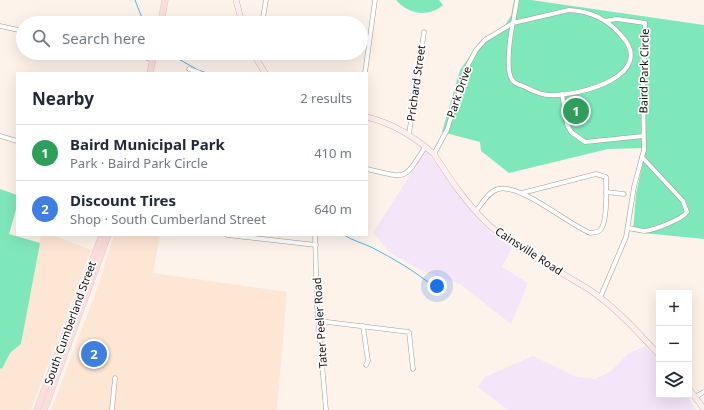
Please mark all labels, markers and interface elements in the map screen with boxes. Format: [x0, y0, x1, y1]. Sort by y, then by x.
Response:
search box [16, 16, 368, 60]
icon: search [30, 27, 52, 49]
text: Search here [62, 28, 145, 48]
street label: Baird Park Circle [635, 29, 652, 113]
street label: Prichard Street [403, 44, 428, 122]
street label: Park Drive [443, 64, 474, 119]
text: Nearby [32, 87, 94, 110]
text: 2 results [300, 89, 352, 107]
pin: 1 [563, 96, 589, 126]
text: Baird Municipal Park [70, 134, 225, 154]
text: 1 [41, 144, 49, 162]
text: 410 m [314, 144, 352, 162]
text: Park · Baird Park Circle [70, 154, 208, 172]
text: Discount Tires [70, 190, 176, 210]
text: 2 [41, 200, 49, 218]
text: 640 m [314, 200, 352, 218]
text: Shop · South Cumberland Street [70, 210, 266, 228]
street label: Cainsville Road [493, 223, 566, 278]
street label: South Cumberland Street [40, 259, 99, 387]
your location [427, 276, 447, 296]
street label: Tater Peeler Road [309, 277, 330, 369]
map controls [656, 290, 692, 398]
button: + [656, 290, 692, 326]
button: − [656, 326, 692, 362]
pin: 2 [81, 339, 107, 369]
button: layers [656, 362, 692, 398]

